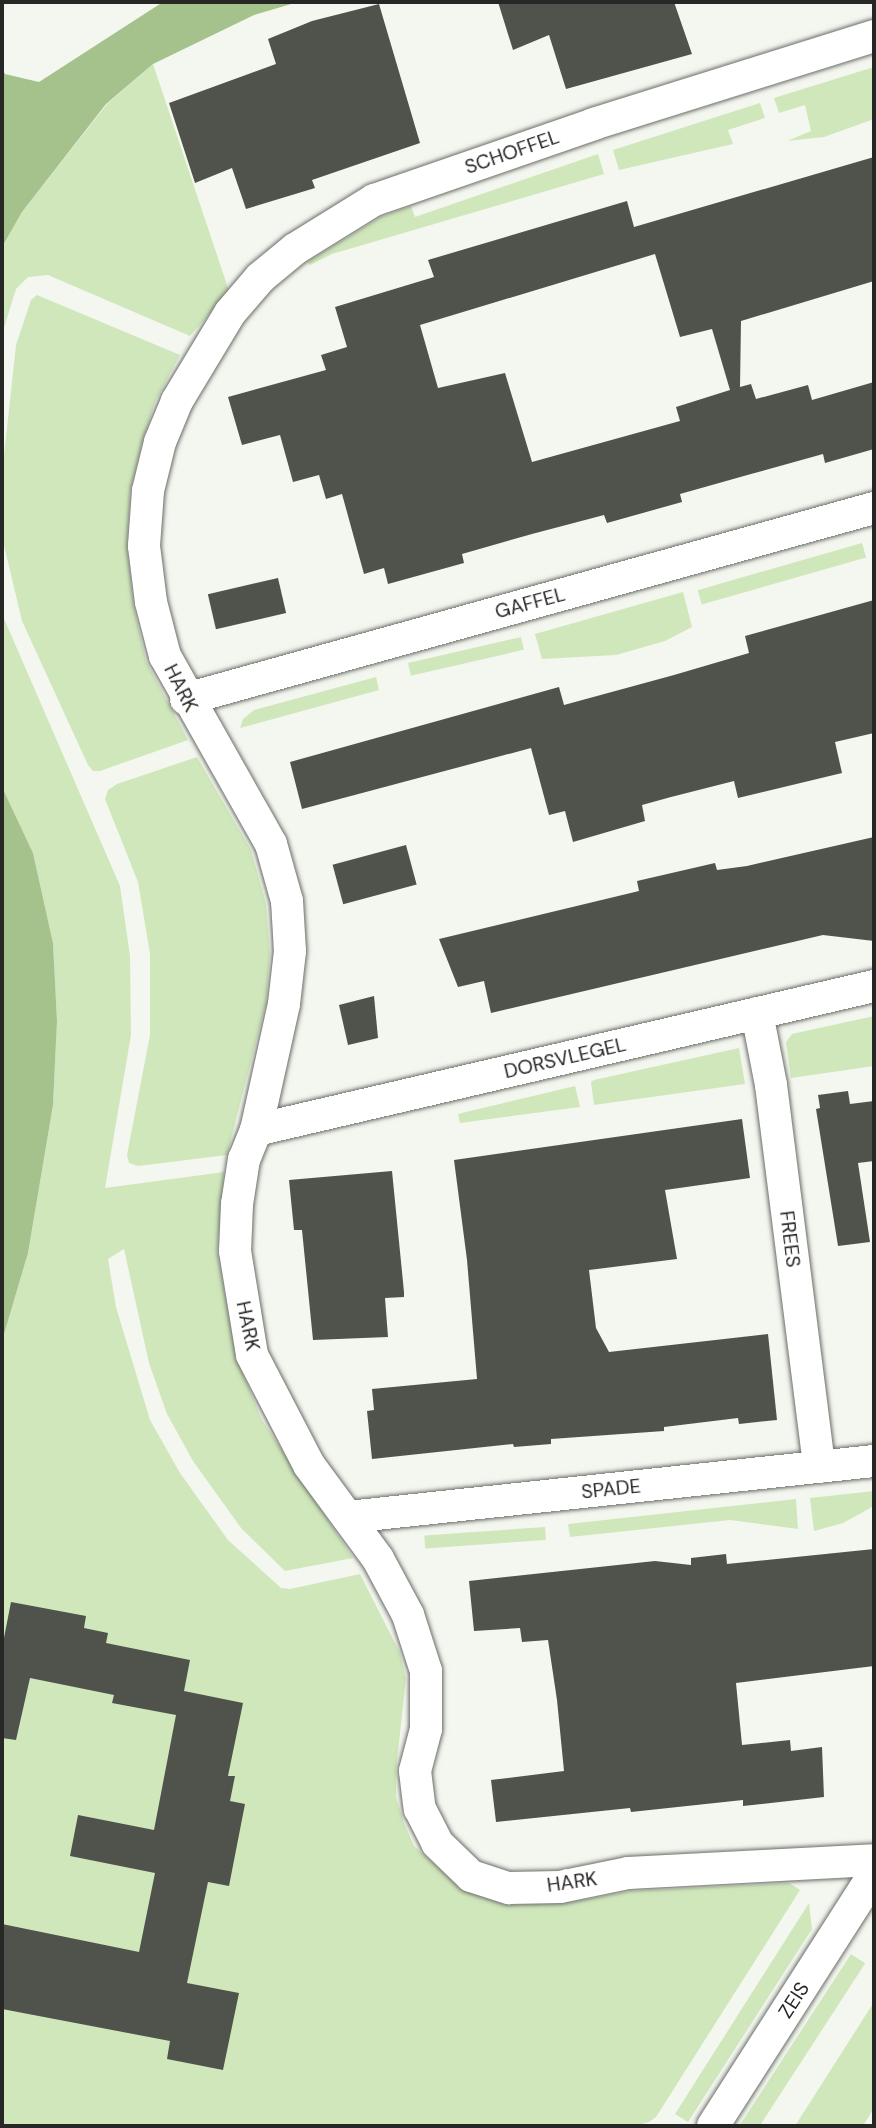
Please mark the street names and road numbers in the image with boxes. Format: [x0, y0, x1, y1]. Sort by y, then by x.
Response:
street label: SCHOFFEL [462, 125, 562, 179]
street label: GAFFEL [492, 582, 568, 624]
street label: HARK [159, 660, 203, 716]
street label: DORSVLEGEL [502, 1032, 628, 1084]
street label: FREES [775, 1209, 805, 1269]
street label: HARK [231, 1299, 265, 1353]
street label: SPADE [580, 1474, 642, 1504]
street label: HARK [545, 1867, 599, 1897]
street label: ZEIS [773, 1977, 815, 2023]

